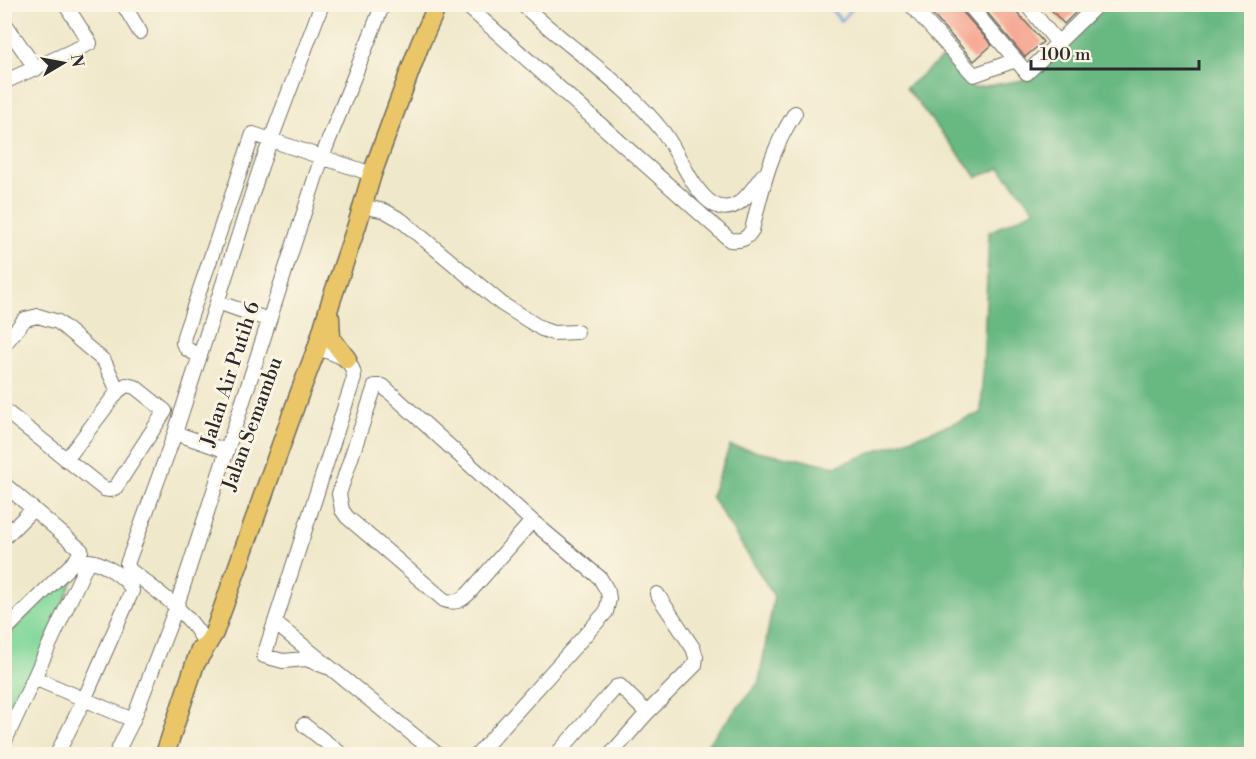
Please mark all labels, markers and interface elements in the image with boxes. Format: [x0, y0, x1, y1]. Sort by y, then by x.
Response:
north arrow [33, 33, 93, 93]
scale bar [1031, 33, 1199, 71]
text: 100 m [1040, 43, 1091, 66]
text: N [66, 53, 88, 69]
street label: Jalan Air Putih 6 [195, 298, 266, 451]
street label: Jalan Semambu [217, 353, 289, 495]

